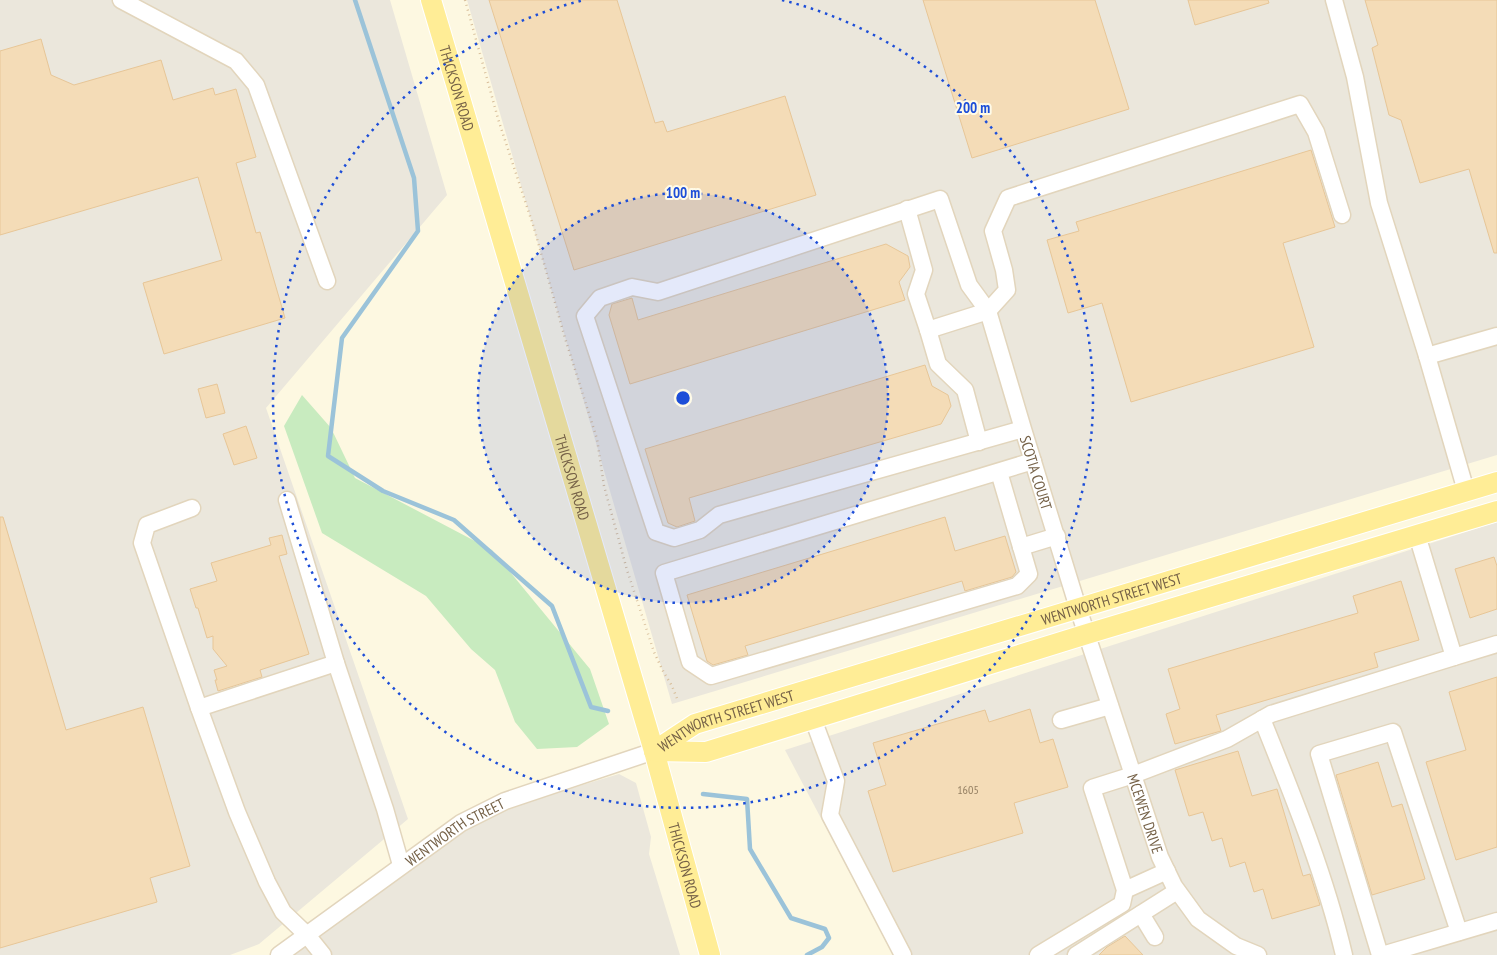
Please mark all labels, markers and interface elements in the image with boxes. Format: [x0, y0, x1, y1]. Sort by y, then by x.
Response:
street label: THICKSON ROAD [436, 43, 479, 133]
text: 200 m [956, 98, 990, 117]
text: 100 m [666, 183, 700, 202]
centre of rings [674, 389, 692, 407]
street label: THICKSON ROAD [551, 432, 594, 522]
street label: SCOTIA COURT [1016, 433, 1057, 512]
street label: WENTWORTH STREET WEST [1039, 568, 1184, 629]
street label: WENTWORTH STREET WEST [654, 685, 796, 756]
street label: MCEWEN DRIVE [1124, 771, 1168, 856]
house number: 1605 [957, 782, 979, 797]
street label: WENTWORTH STREET [401, 793, 508, 870]
street label: THICKSON ROAD [665, 820, 706, 911]

